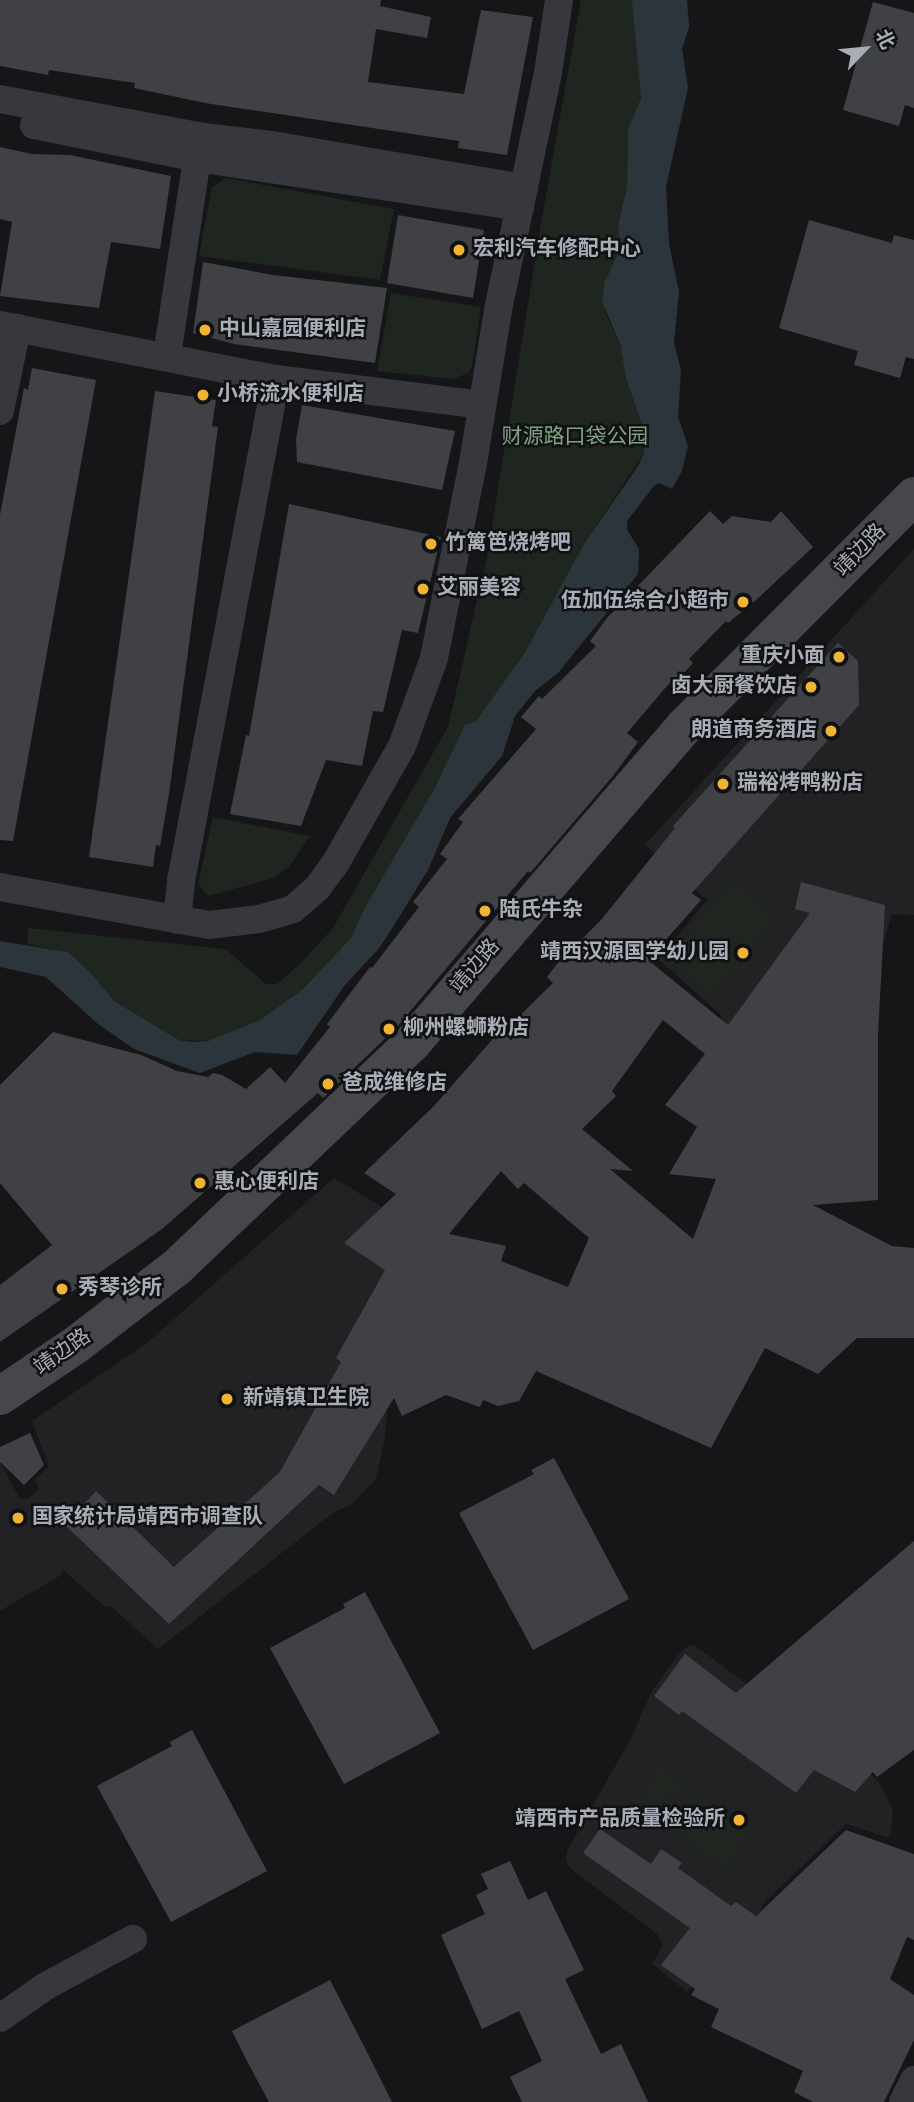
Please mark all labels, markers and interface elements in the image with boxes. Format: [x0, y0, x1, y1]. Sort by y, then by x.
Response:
north arrow [830, 14, 900, 84]
text: 北 [869, 26, 899, 54]
place label: 宏利汽车修配中心 [473, 237, 641, 263]
marker: 宏利汽车修配中心 [451, 242, 467, 258]
place label: 中山嘉园便利店 [219, 317, 366, 343]
marker: 中山嘉园便利店 [197, 322, 213, 338]
place label: 小桥流水便利店 [217, 382, 364, 408]
marker: 小桥流水便利店 [195, 387, 211, 403]
park label: 财源路口袋公园 [502, 425, 648, 451]
street label: 靖边路 [830, 520, 892, 582]
place label: 竹篱笆烧烤吧 [445, 531, 571, 557]
marker: 竹篱笆烧烤吧 [423, 536, 439, 552]
place label: 艾丽美容 [437, 576, 521, 602]
marker: 艾丽美容 [415, 581, 431, 597]
place label: 伍加伍综合小超市 [561, 589, 729, 615]
marker: 伍加伍综合小超市 [735, 594, 751, 610]
place label: 重庆小面 [741, 644, 825, 670]
marker: 重庆小面 [831, 649, 847, 665]
place label: 卤大厨餐饮店 [671, 674, 797, 700]
marker: 卤大厨餐饮店 [803, 679, 819, 695]
place label: 朗道商务酒店 [691, 718, 817, 744]
marker: 朗道商务酒店 [823, 723, 839, 739]
place label: 瑞裕烤鸭粉店 [737, 771, 863, 797]
marker: 瑞裕烤鸭粉店 [715, 776, 731, 792]
place label: 陆氏牛杂 [499, 898, 583, 924]
marker: 陆氏牛杂 [477, 903, 493, 919]
street label: 靖边路 [446, 935, 506, 999]
place label: 靖西汉源国学幼儿园 [540, 940, 729, 966]
marker: 靖西汉源国学幼儿园 [735, 945, 751, 961]
place label: 柳州螺蛳粉店 [403, 1016, 529, 1042]
marker: 柳州螺蛳粉店 [381, 1021, 397, 1037]
place label: 爸成维修店 [342, 1071, 447, 1097]
marker: 爸成维修店 [320, 1076, 336, 1092]
place label: 惠心便利店 [214, 1170, 319, 1196]
marker: 惠心便利店 [192, 1175, 208, 1191]
place label: 秀琴诊所 [78, 1276, 162, 1302]
marker: 秀琴诊所 [52, 1279, 72, 1299]
street label: 靖边路 [30, 1325, 96, 1381]
place label: 新靖镇卫生院 [243, 1386, 369, 1412]
marker: 新靖镇卫生院 [217, 1389, 237, 1409]
place label: 国家统计局靖西市调查队 [32, 1505, 263, 1531]
marker: 国家统计局靖西市调查队 [10, 1510, 26, 1526]
place label: 靖西市产品质量检验所 [515, 1807, 725, 1833]
marker: 靖西市产品质量检验所 [731, 1812, 747, 1828]

